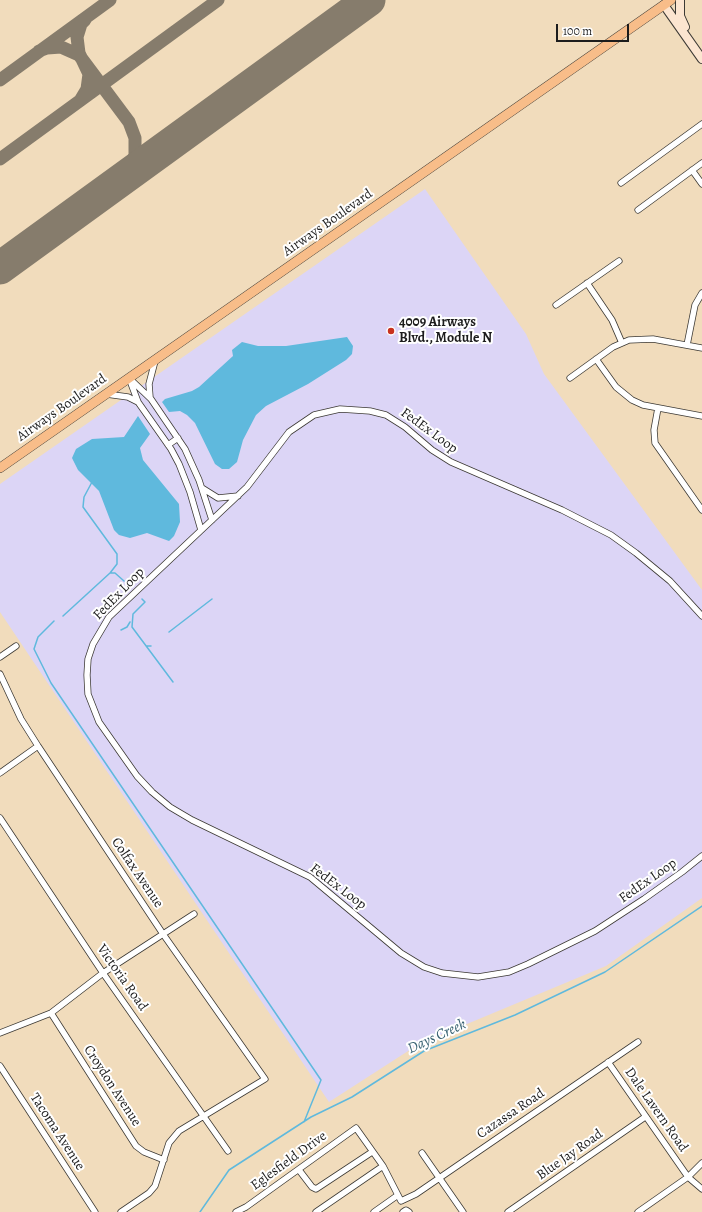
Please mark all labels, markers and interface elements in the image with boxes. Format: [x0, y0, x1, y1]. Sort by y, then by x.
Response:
scale bar [558, 16, 631, 42]
text: 100 m [563, 23, 592, 39]
street label: Airways Boulevard [280, 186, 376, 260]
place label: 4009 Airways Blvd., Module N [399, 315, 492, 348]
marker: 4009 Airways Blvd., Module N [386, 326, 396, 336]
street label: Airways Boulevard [14, 371, 110, 445]
street label: FedEx Loop [397, 405, 461, 457]
street label: FedEx Loop [90, 564, 148, 624]
street label: Colfax Avenue [107, 835, 167, 911]
street label: FedEx Loop [616, 855, 680, 907]
street label: FedEx Loop [306, 860, 370, 914]
street label: Victoria Road [93, 942, 151, 1014]
water label: Days Creek [405, 1016, 469, 1058]
street label: Croydon Avenue [80, 1042, 144, 1130]
street label: Dale Lavern Road [621, 1064, 691, 1156]
street label: Cazassa Road [474, 1085, 548, 1143]
street label: Tacoma Avenue [26, 1090, 88, 1174]
street label: Blue Jay Road [534, 1126, 606, 1184]
street label: Eglesfield Drive [248, 1128, 330, 1194]

